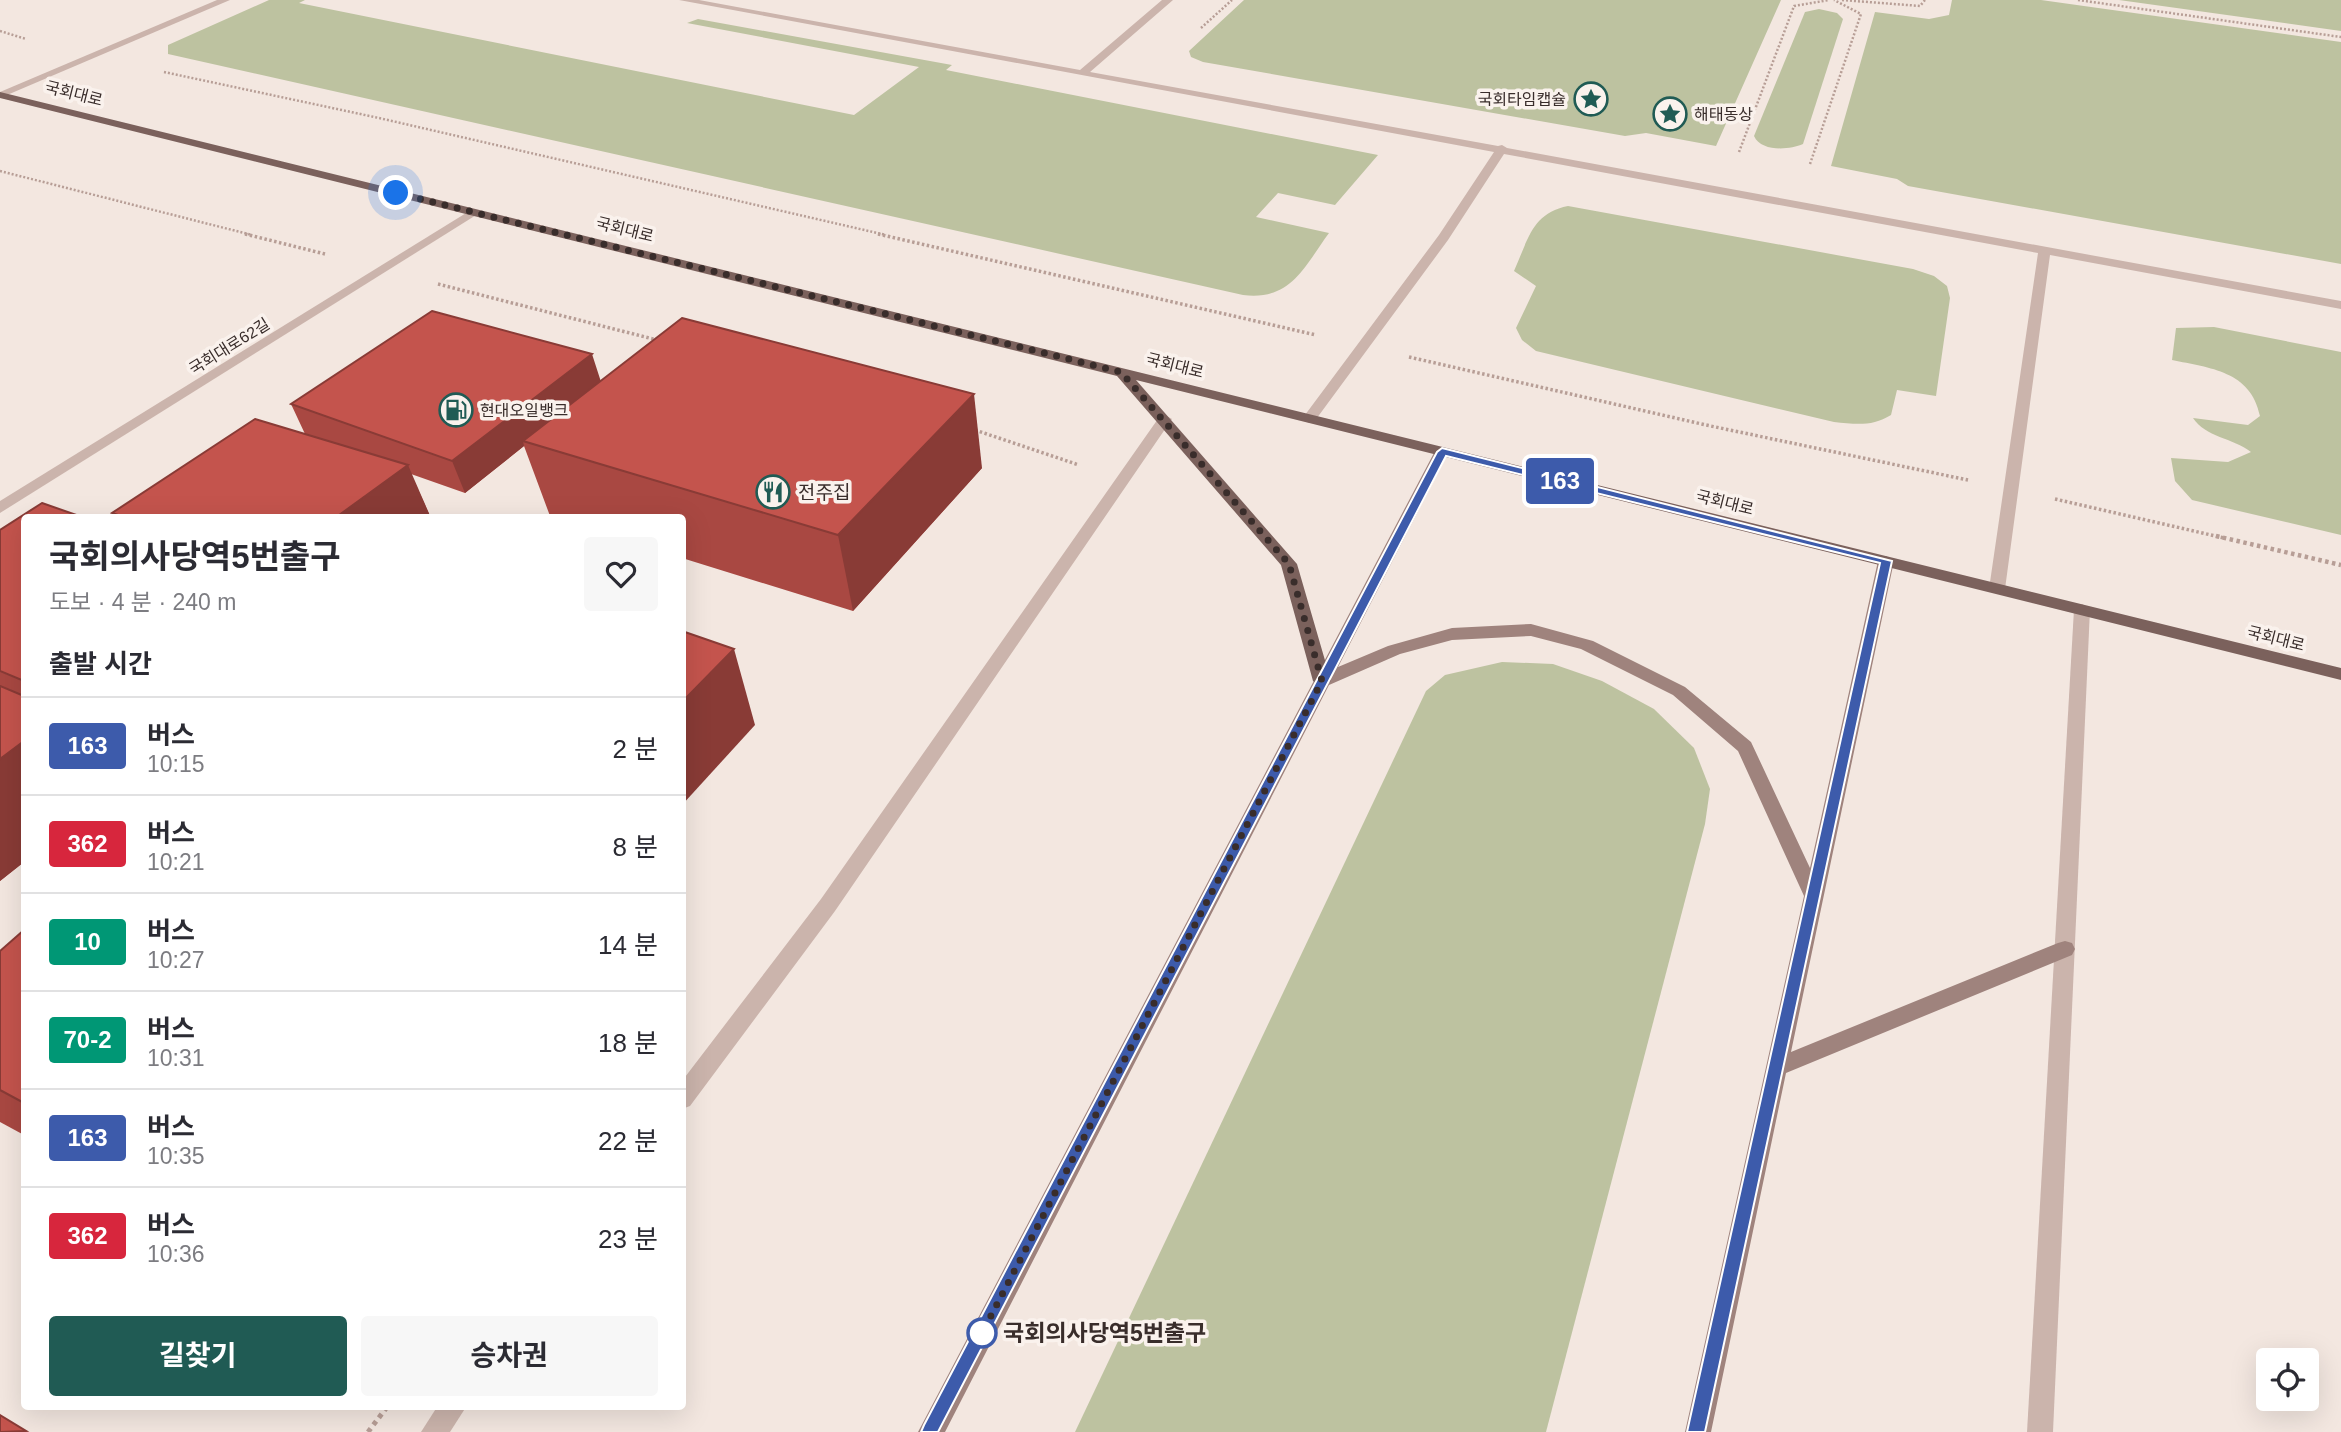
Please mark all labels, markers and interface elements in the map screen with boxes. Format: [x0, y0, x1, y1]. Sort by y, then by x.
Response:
street label: 국회대로 [43, 78, 105, 109]
place icon: 국회타임캡슐 [1572, 80, 1610, 118]
place label: 국회타임캡슐 [1478, 91, 1566, 108]
place icon: 해태동상 [1651, 95, 1689, 133]
place label: 해태동상 [1694, 106, 1753, 123]
your location [378, 175, 413, 210]
street label: 국회대로 [594, 214, 656, 245]
street label: 국회대로62길 [186, 315, 273, 378]
street label: 국회대로 [1144, 350, 1206, 381]
fuel station icon: 현대오일뱅크 [437, 391, 475, 429]
place label: 현대오일뱅크 [480, 402, 568, 419]
line badge: 163 [1520, 458, 1600, 504]
text: 163 [1540, 467, 1580, 494]
restaurant icon: 전주집 [754, 473, 792, 511]
place label: 전주집 [798, 482, 850, 503]
street label: 국회대로 [1694, 487, 1756, 518]
button: heart [584, 537, 658, 611]
text: 국회의사당역5번출구 [49, 538, 341, 575]
text: 도보 · 4 분 · 240 m [49, 589, 236, 615]
street label: 국회대로 [2245, 623, 2307, 654]
text: 출발 시간 [49, 649, 152, 679]
text: 버스 [147, 720, 195, 750]
text: 163 [67, 732, 108, 759]
text: 2 분 [612, 734, 658, 764]
text: 10:15 [147, 751, 205, 777]
text: 버스 [147, 818, 195, 848]
text: 362 [67, 830, 108, 857]
text: 8 분 [612, 832, 658, 862]
text: 10:21 [147, 849, 205, 875]
text: 버스 [147, 916, 195, 946]
text: 10 [74, 928, 101, 955]
text: 14 분 [598, 930, 658, 960]
text: 10:27 [147, 947, 205, 973]
text: 버스 [147, 1014, 195, 1044]
text: 70-2 [63, 1026, 112, 1053]
text: 18 분 [598, 1028, 658, 1058]
text: 10:31 [147, 1045, 205, 1071]
text: 버스 [147, 1112, 195, 1142]
text: 163 [67, 1124, 108, 1151]
text: 22 분 [598, 1126, 658, 1156]
text: 10:35 [147, 1143, 205, 1169]
text: 버스 [147, 1210, 195, 1240]
text: 362 [67, 1222, 108, 1249]
text: 23 분 [598, 1224, 658, 1254]
text: 10:36 [147, 1241, 205, 1267]
button: 길찾기 [49, 1316, 347, 1396]
button: 승차권 [361, 1316, 658, 1396]
marker: 국회의사당역5번출구 [967, 1318, 997, 1348]
place label: 국회의사당역5번출구 [1003, 1320, 1206, 1346]
map controls [2256, 1348, 2319, 1411]
button: locate [2256, 1348, 2319, 1411]

